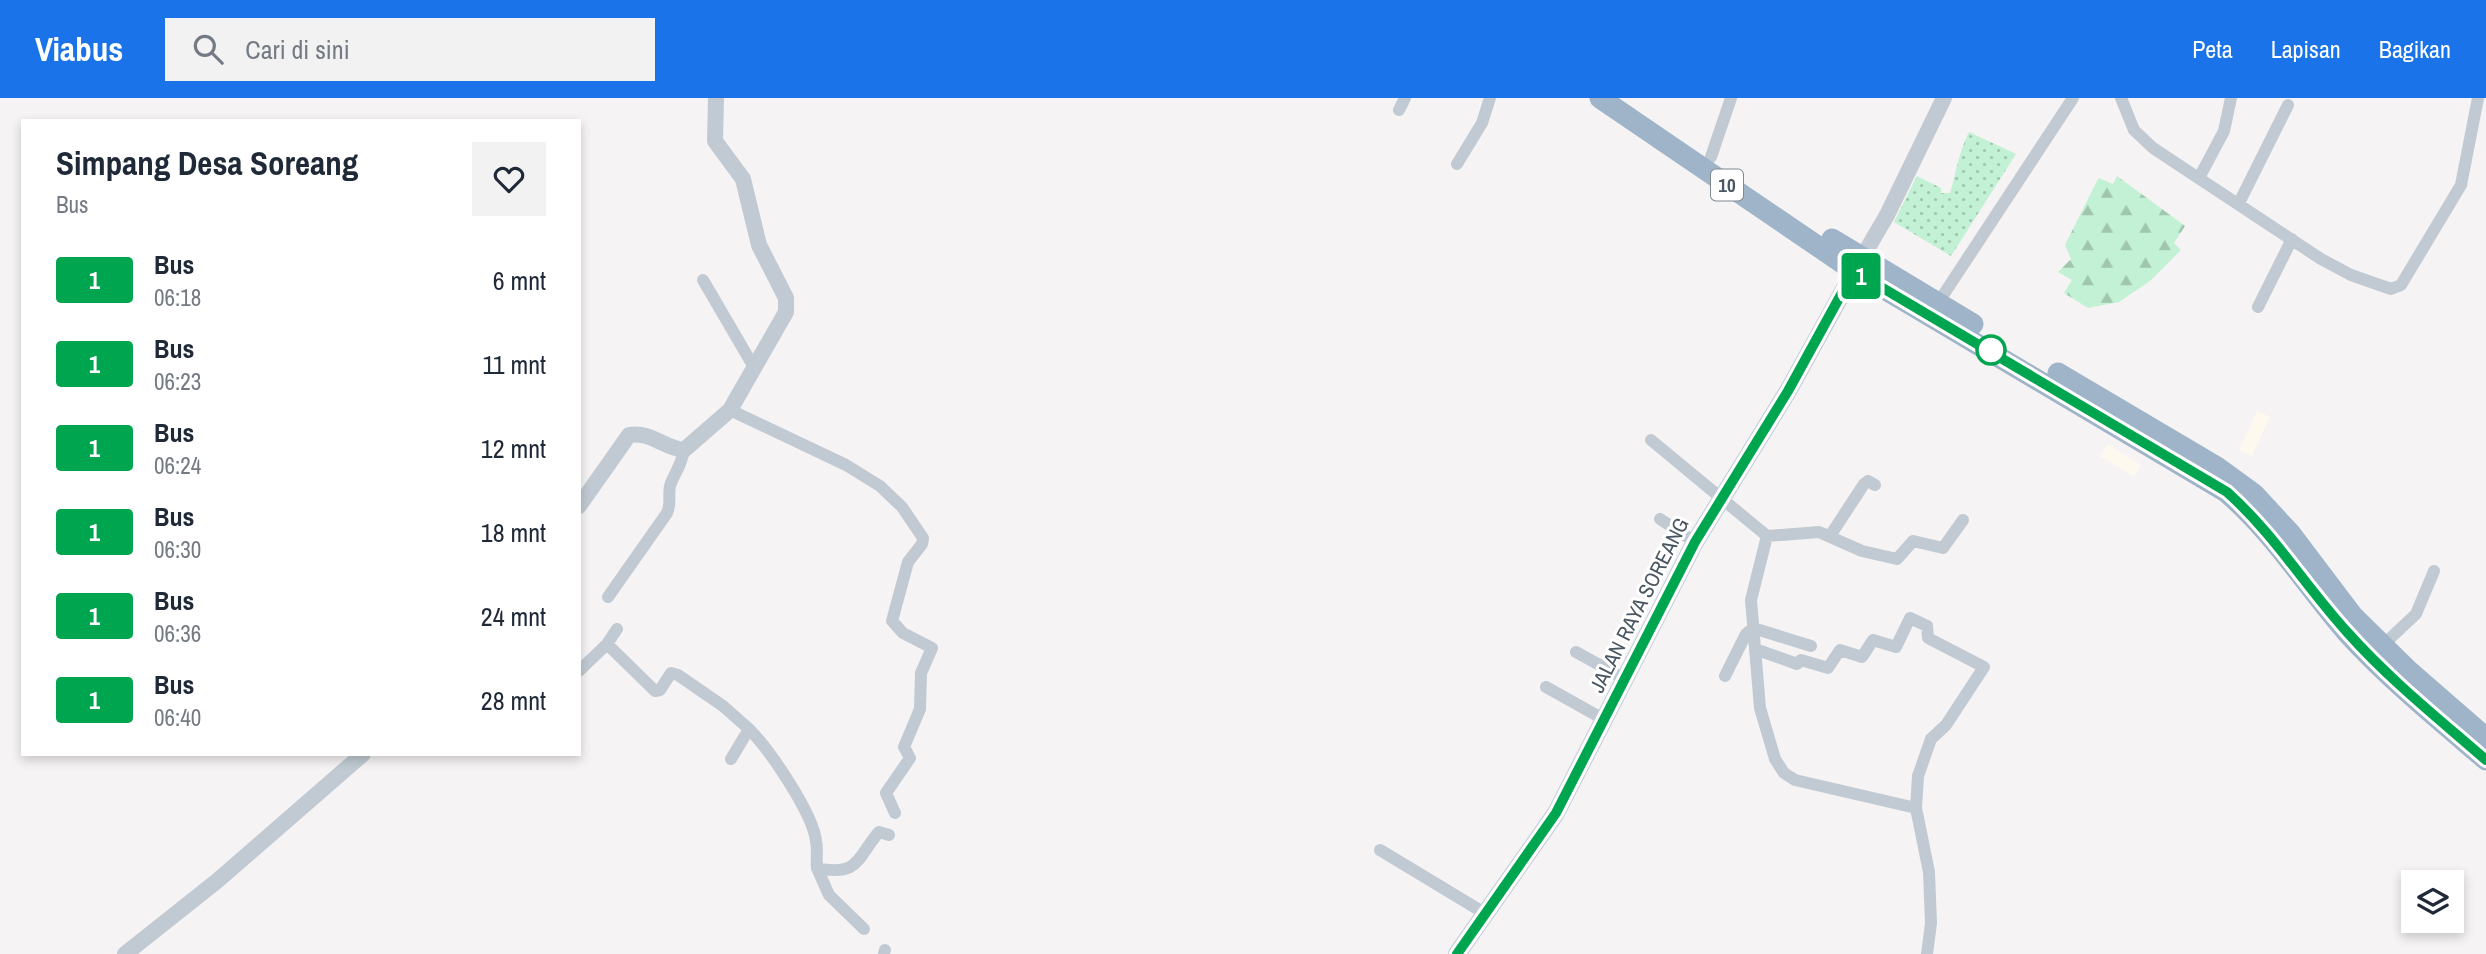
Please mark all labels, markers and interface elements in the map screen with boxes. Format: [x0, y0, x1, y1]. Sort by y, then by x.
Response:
search box [165, 18, 655, 81]
text: Viabus [35, 27, 123, 71]
icon: search [189, 30, 227, 68]
text: Cari di sini [245, 32, 350, 67]
text: Peta [2192, 33, 2233, 65]
text: Lapisan [2271, 33, 2341, 65]
text: Bagikan [2379, 33, 2451, 65]
text: Simpang Desa Soreang [56, 141, 358, 185]
button: heart [472, 142, 546, 216]
road number: 10 [1711, 170, 1743, 200]
text: Bus [56, 189, 89, 220]
text: Bus [154, 247, 194, 282]
line badge: 1 [1838, 253, 1884, 299]
text: 1 [1856, 260, 1866, 292]
text: 6 mnt [493, 263, 546, 298]
text: 1 [89, 264, 100, 296]
text: 06:18 [154, 282, 201, 313]
text: Bus [154, 331, 194, 366]
unlabelled marker [1976, 335, 2006, 365]
text: 11 mnt [482, 347, 546, 382]
text: 1 [89, 348, 100, 380]
text: 06:23 [154, 366, 201, 397]
text: Bus [154, 415, 194, 450]
text: 12 mnt [481, 431, 546, 466]
text: 1 [89, 432, 100, 464]
text: 06:24 [154, 450, 201, 481]
text: Bus [154, 499, 194, 534]
street label: JALAN RAYA SOREANG [1582, 513, 1696, 697]
text: 18 mnt [481, 515, 546, 550]
text: 1 [89, 516, 100, 548]
text: 06:30 [154, 534, 201, 565]
text: Bus [154, 583, 194, 618]
text: 24 mnt [481, 599, 546, 634]
text: 1 [89, 600, 100, 632]
text: 06:36 [154, 618, 201, 649]
text: Bus [154, 667, 194, 702]
text: 28 mnt [481, 683, 546, 718]
text: 1 [89, 684, 100, 716]
text: 06:40 [154, 702, 201, 733]
map controls [2401, 870, 2464, 933]
button: layers [2401, 870, 2464, 933]

